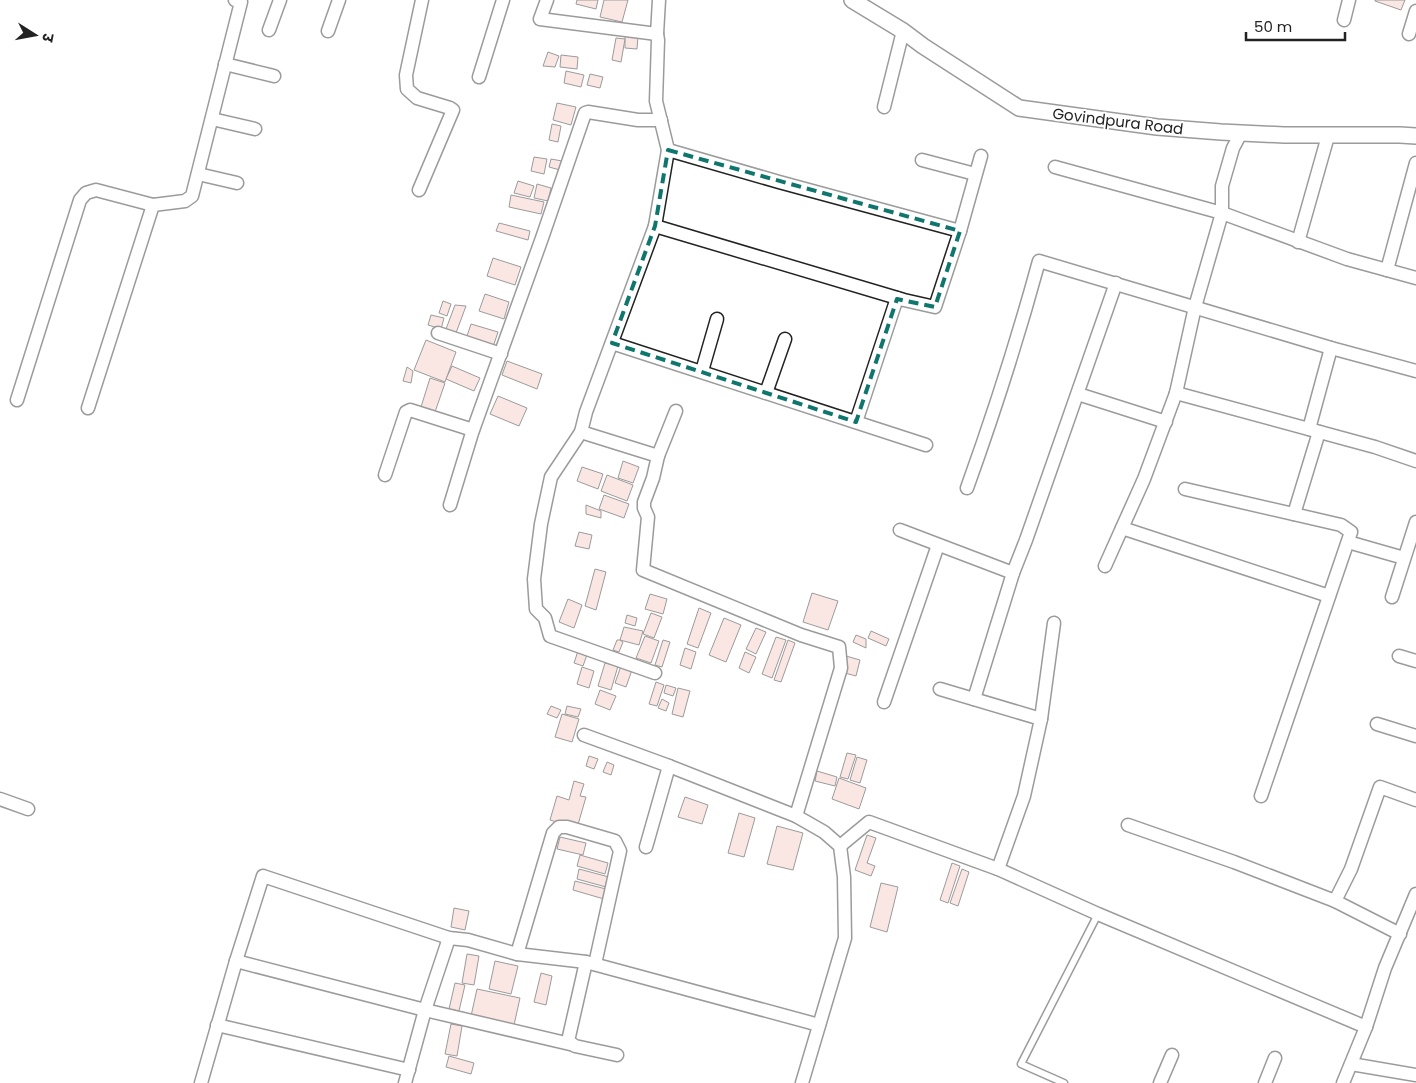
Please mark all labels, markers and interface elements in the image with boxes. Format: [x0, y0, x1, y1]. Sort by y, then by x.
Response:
north arrow [10, 10, 60, 60]
scale bar [1246, 10, 1345, 42]
text: 50 m [1254, 16, 1292, 37]
text: उ [37, 31, 59, 44]
street label: Govindpura Road [1051, 103, 1185, 139]

